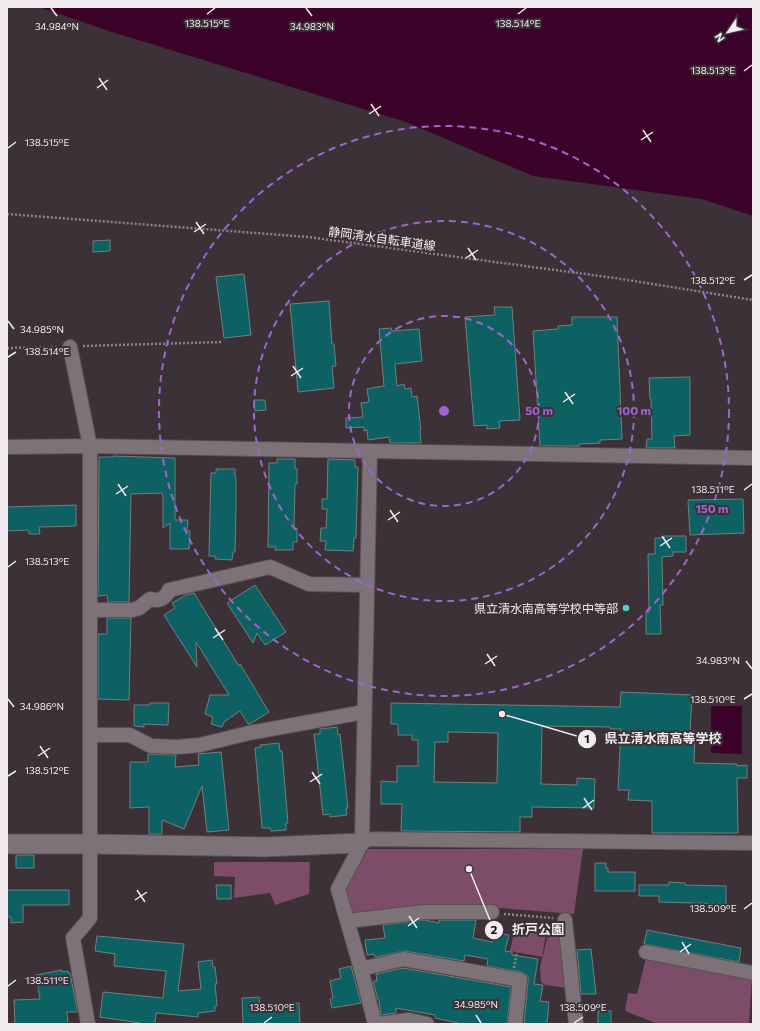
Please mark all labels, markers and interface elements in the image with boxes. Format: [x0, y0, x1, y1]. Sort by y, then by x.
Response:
north arrow [708, 12, 748, 52]
text: 138.515°E [185, 17, 229, 29]
text: 138.514°E [496, 17, 540, 29]
text: 34.984°N [35, 20, 79, 32]
text: 34.983°N [290, 20, 334, 32]
text: N [712, 31, 727, 45]
text: 138.513°E [691, 64, 735, 76]
text: 138.515°E [25, 136, 69, 148]
street label: 静岡清水自転車道線 [328, 224, 436, 252]
text: 138.512°E [691, 274, 735, 286]
text: 34.985°N [20, 323, 64, 335]
text: 138.514°E [25, 345, 69, 357]
text: 50 m [525, 403, 553, 417]
text: 100 m [617, 403, 651, 417]
centre of rings [437, 404, 451, 418]
text: 138.511°E [691, 483, 735, 495]
text: 150 m [695, 501, 729, 515]
text: 138.513°E [25, 555, 69, 567]
place label: 県立清水南高等学校中等部 [474, 601, 618, 615]
marker: 県立清水南高等学校中等部 [621, 603, 631, 613]
text: 34.983°N [696, 654, 740, 666]
text: 138.510°E [690, 693, 736, 705]
text: 34.986°N [20, 700, 64, 712]
callout: 県立清水南高等学校 [577, 726, 730, 751]
text: 県立清水南高等学校 [604, 730, 722, 746]
text: 1 [584, 731, 590, 745]
text: 138.512°E [25, 764, 69, 776]
text: 138.509°E [689, 902, 737, 914]
callout: 折戸公園 [484, 917, 572, 942]
text: 折戸公園 [512, 921, 564, 937]
text: 2 [491, 922, 498, 936]
text: 138.511°E [25, 974, 69, 986]
text: 34.985°N [454, 998, 498, 1010]
text: 138.510°E [249, 1001, 295, 1013]
text: 138.509°E [559, 1001, 607, 1013]

